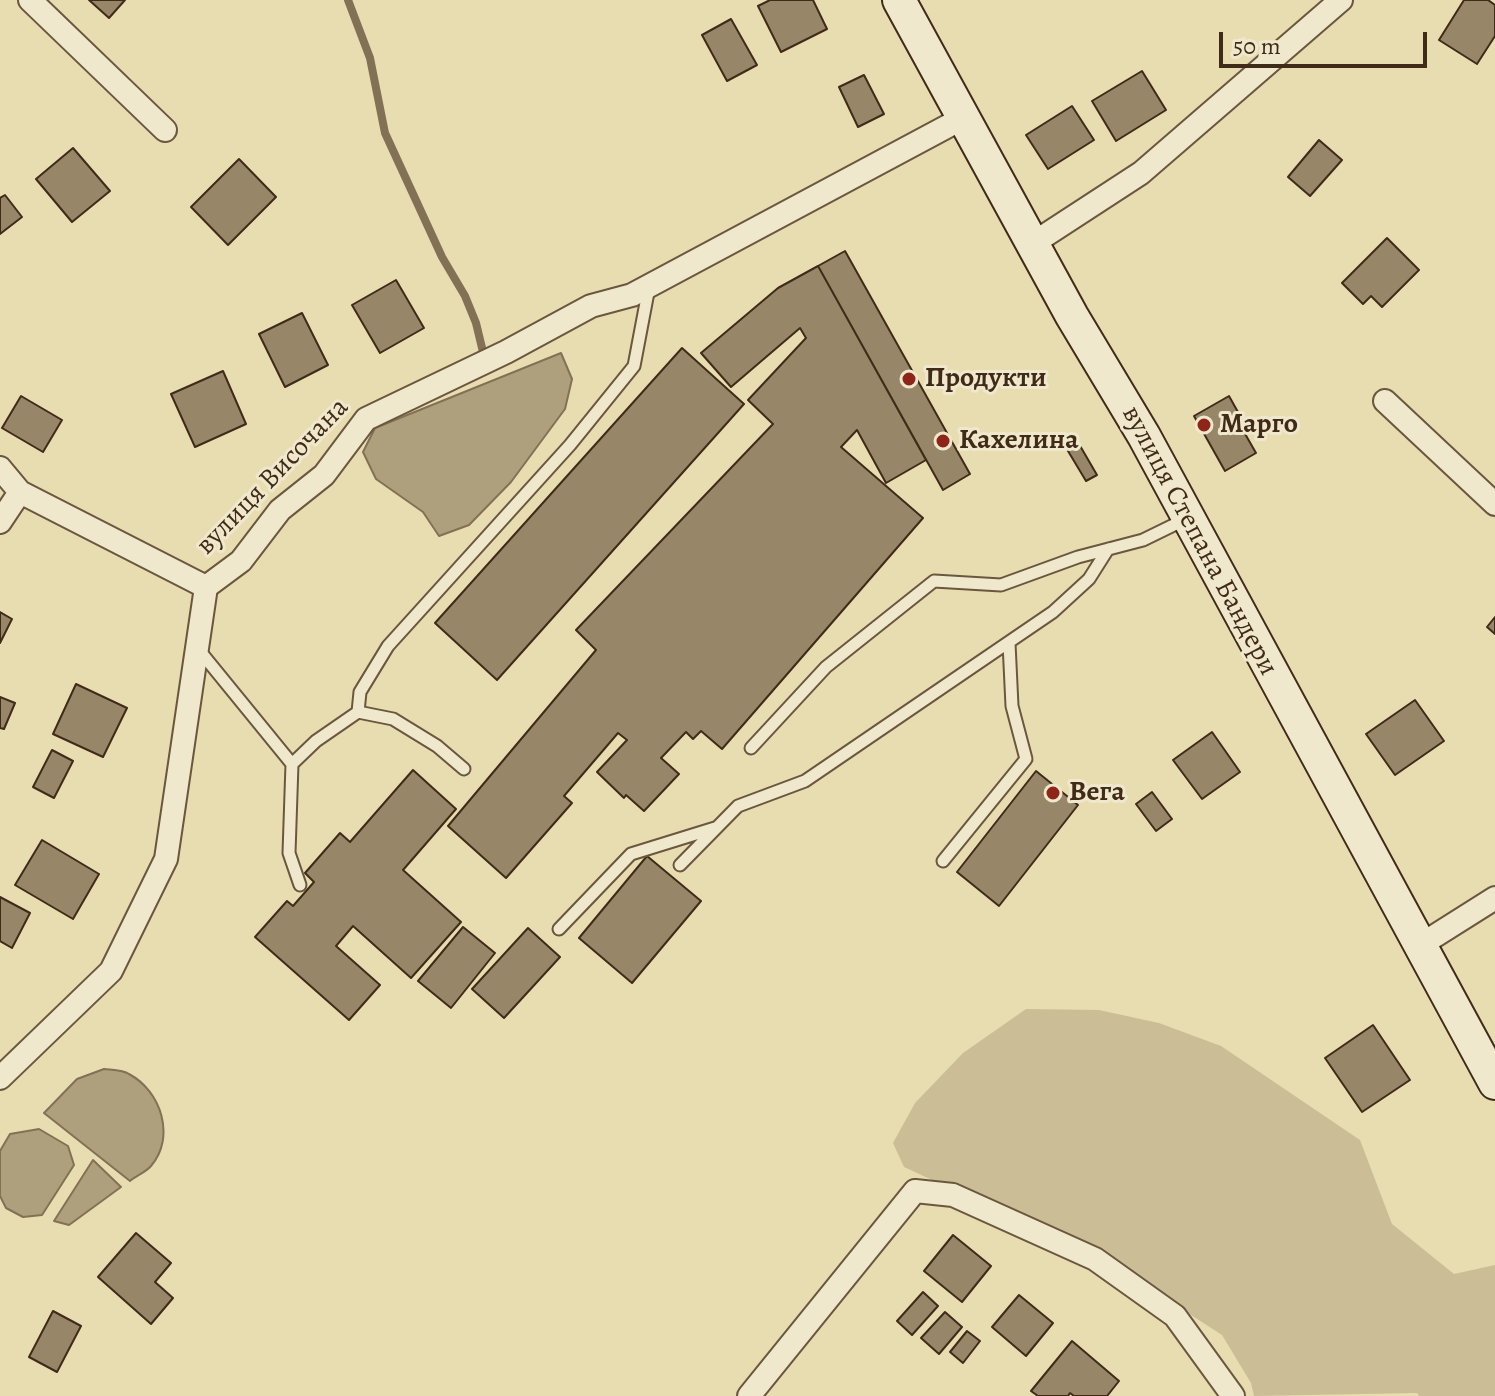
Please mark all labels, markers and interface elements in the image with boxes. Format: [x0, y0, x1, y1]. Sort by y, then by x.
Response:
scale bar [1223, 16, 1431, 66]
text: 50 m [1233, 30, 1281, 62]
place label: Продукти [925, 362, 1047, 396]
marker: Продукти [900, 370, 918, 388]
street label: вулиця Височана [190, 392, 356, 562]
street label: вулиця Степана Бандери [1114, 400, 1284, 682]
place label: Марго [1220, 408, 1298, 442]
marker: Марго [1195, 416, 1213, 434]
place label: Кахелина [959, 424, 1079, 458]
marker: Кахелина [934, 432, 952, 450]
place label: Вега [1069, 776, 1125, 810]
marker: Вега [1044, 784, 1062, 802]

